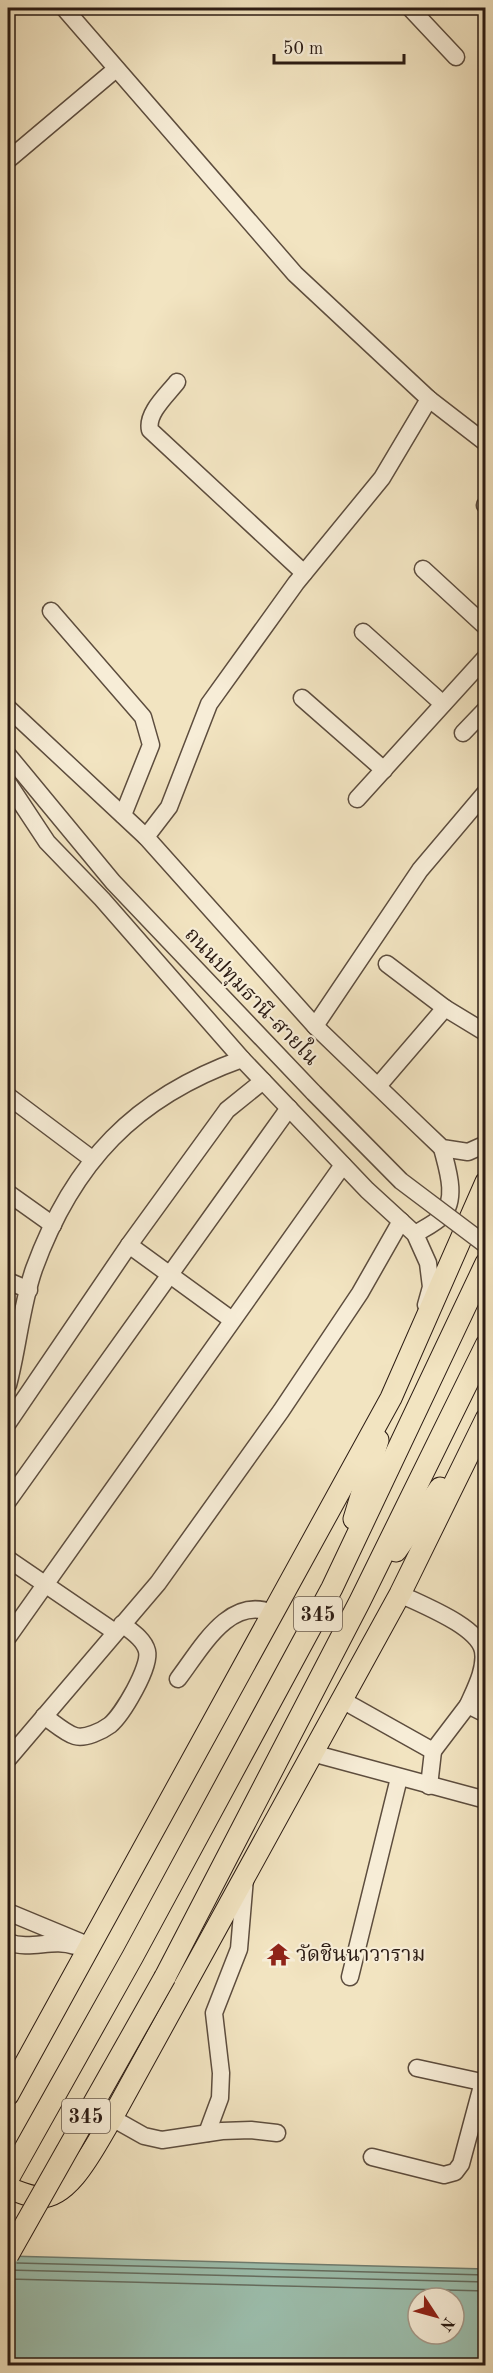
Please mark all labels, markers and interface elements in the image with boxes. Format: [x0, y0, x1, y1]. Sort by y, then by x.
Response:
scale bar [274, 27, 404, 65]
text: 50 m [283, 40, 323, 58]
street label: ถนนปทุมธานี-สายใน [179, 920, 326, 1071]
road number: 345 [294, 1597, 342, 1631]
temple icon: วัดชินนาวาราม [265, 1941, 291, 1967]
place label: วัดชินนาวาราม [296, 1943, 425, 1966]
road number: 345 [62, 2099, 110, 2133]
north arrow [406, 2286, 466, 2346]
text: N [436, 2314, 457, 2334]

